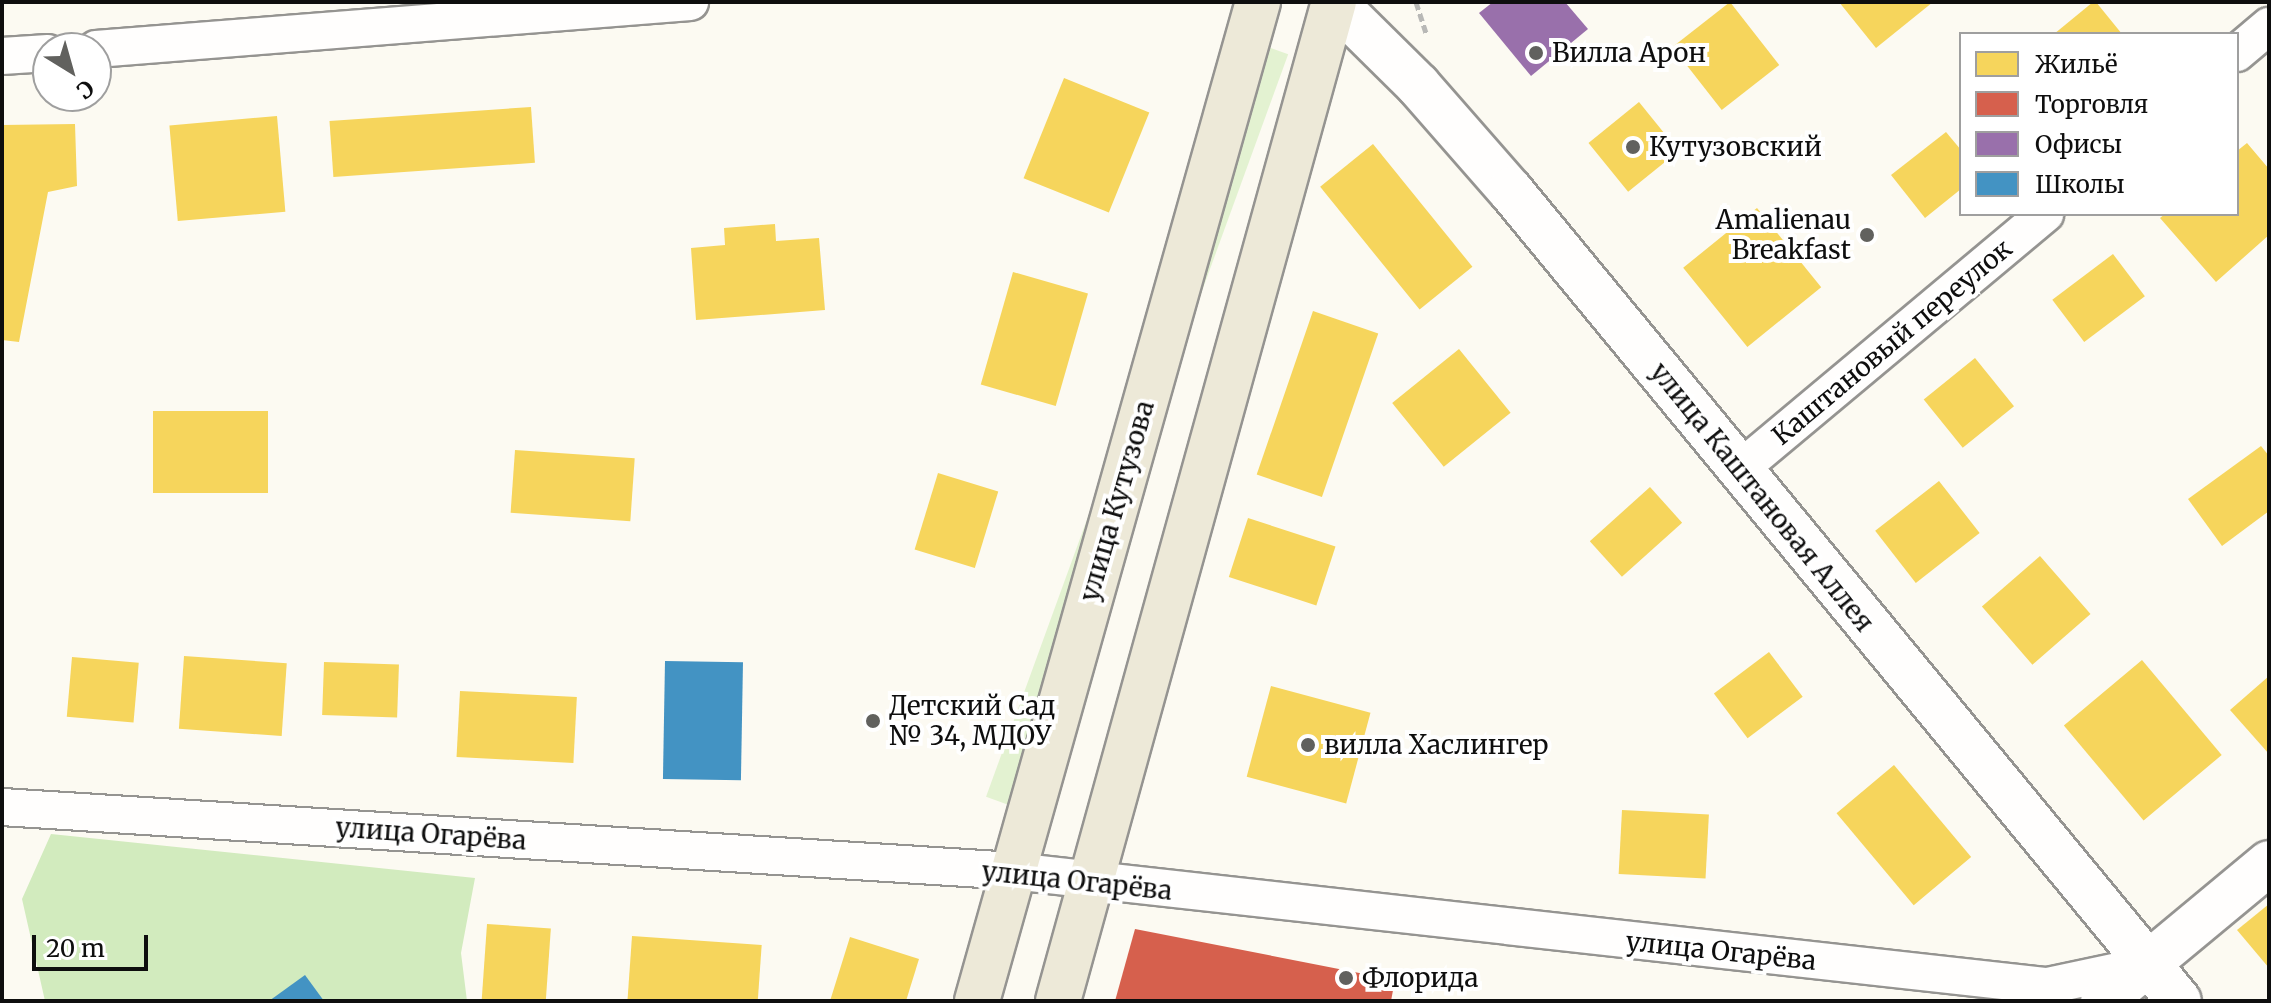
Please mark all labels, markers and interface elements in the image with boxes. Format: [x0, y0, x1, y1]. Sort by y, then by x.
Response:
north arrow [32, 32, 112, 112]
legend [1959, 32, 2239, 216]
place label: Вилла Арон [1552, 37, 1706, 69]
marker: Вилла Арон [1527, 44, 1545, 62]
text: Жильё [2035, 49, 2118, 80]
text: С [71, 74, 99, 105]
text: Торговля [2035, 89, 2148, 120]
text: Офисы [2035, 129, 2122, 160]
place label: Кутузовский [1649, 131, 1822, 163]
marker: Кутузовский [1624, 138, 1642, 156]
text: Школы [2035, 169, 2125, 200]
place label: Amalienau Breakfast [1716, 204, 1851, 266]
marker: Amalienau Breakfast [1858, 226, 1876, 244]
street label: Каштановый переулок [1766, 233, 2018, 451]
street label: улица Каштановая Аллея [1644, 356, 1880, 638]
street label: улица Кутузова [1073, 397, 1161, 605]
place label: Детский Сад № 34, МДОУ [889, 690, 1056, 752]
marker: Детский Сад № 34, МДОУ [864, 712, 882, 730]
place label: вилла Хаслингер [1324, 729, 1549, 761]
marker: вилла Хаслингер [1299, 736, 1317, 754]
street label: улица Огарёва [335, 812, 527, 856]
street label: улица Огарёва [980, 855, 1174, 907]
scale bar [36, 919, 152, 969]
street label: улица Огарёва [1624, 925, 1818, 977]
text: 20 m [46, 933, 105, 964]
place label: Флорида [1362, 962, 1478, 994]
marker: Флорида [1337, 969, 1355, 987]

